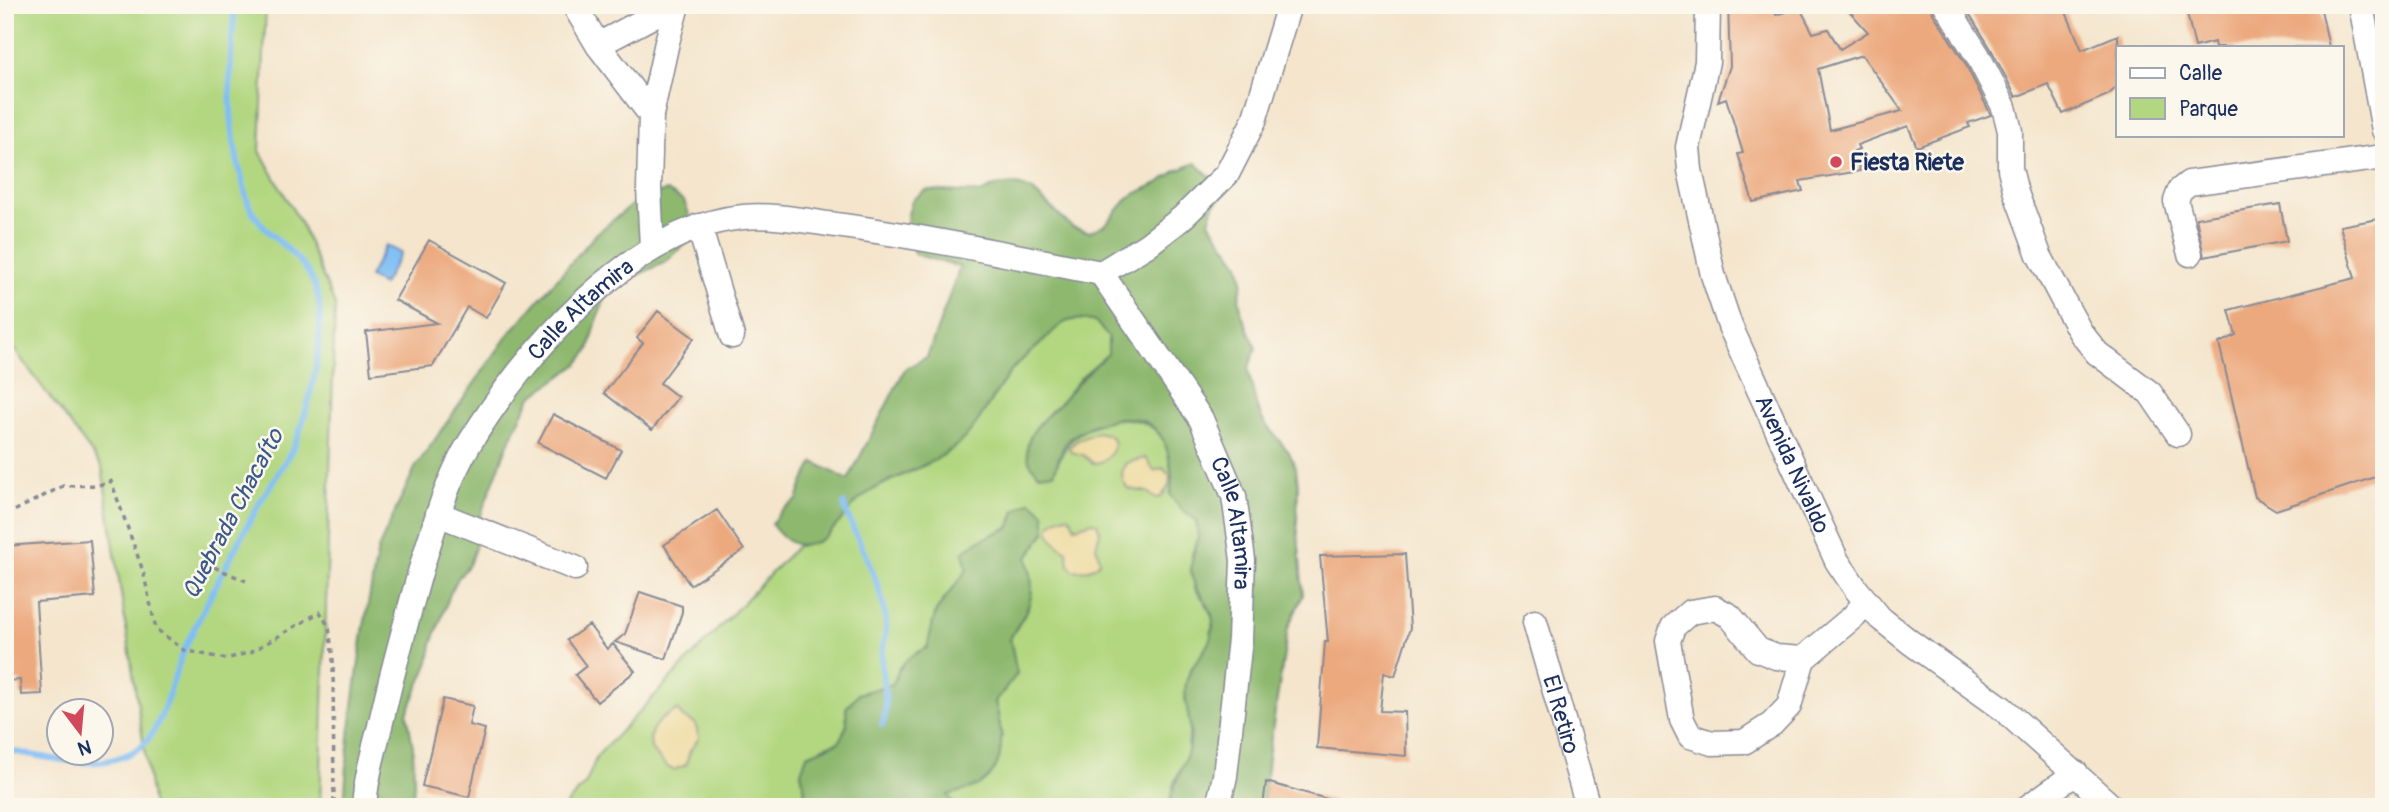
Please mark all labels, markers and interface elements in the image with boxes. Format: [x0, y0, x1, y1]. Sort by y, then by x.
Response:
legend [2116, 46, 2344, 136]
text: Calle [2179, 60, 2223, 87]
text: Parque [2179, 96, 2238, 123]
place label: Fiesta Riete [1850, 148, 1965, 177]
marker: Fiesta Riete [1828, 154, 1844, 170]
street label: Calle Altamira [521, 252, 639, 366]
street label: Avenida Nivaldo [1749, 390, 1837, 538]
water label: Quebrada Chacaíto [176, 422, 291, 604]
street label: Calle Altamira [1204, 452, 1258, 590]
street label: El Retiro [1536, 672, 1586, 757]
north arrow [46, 696, 116, 766]
text: N [75, 734, 94, 761]

